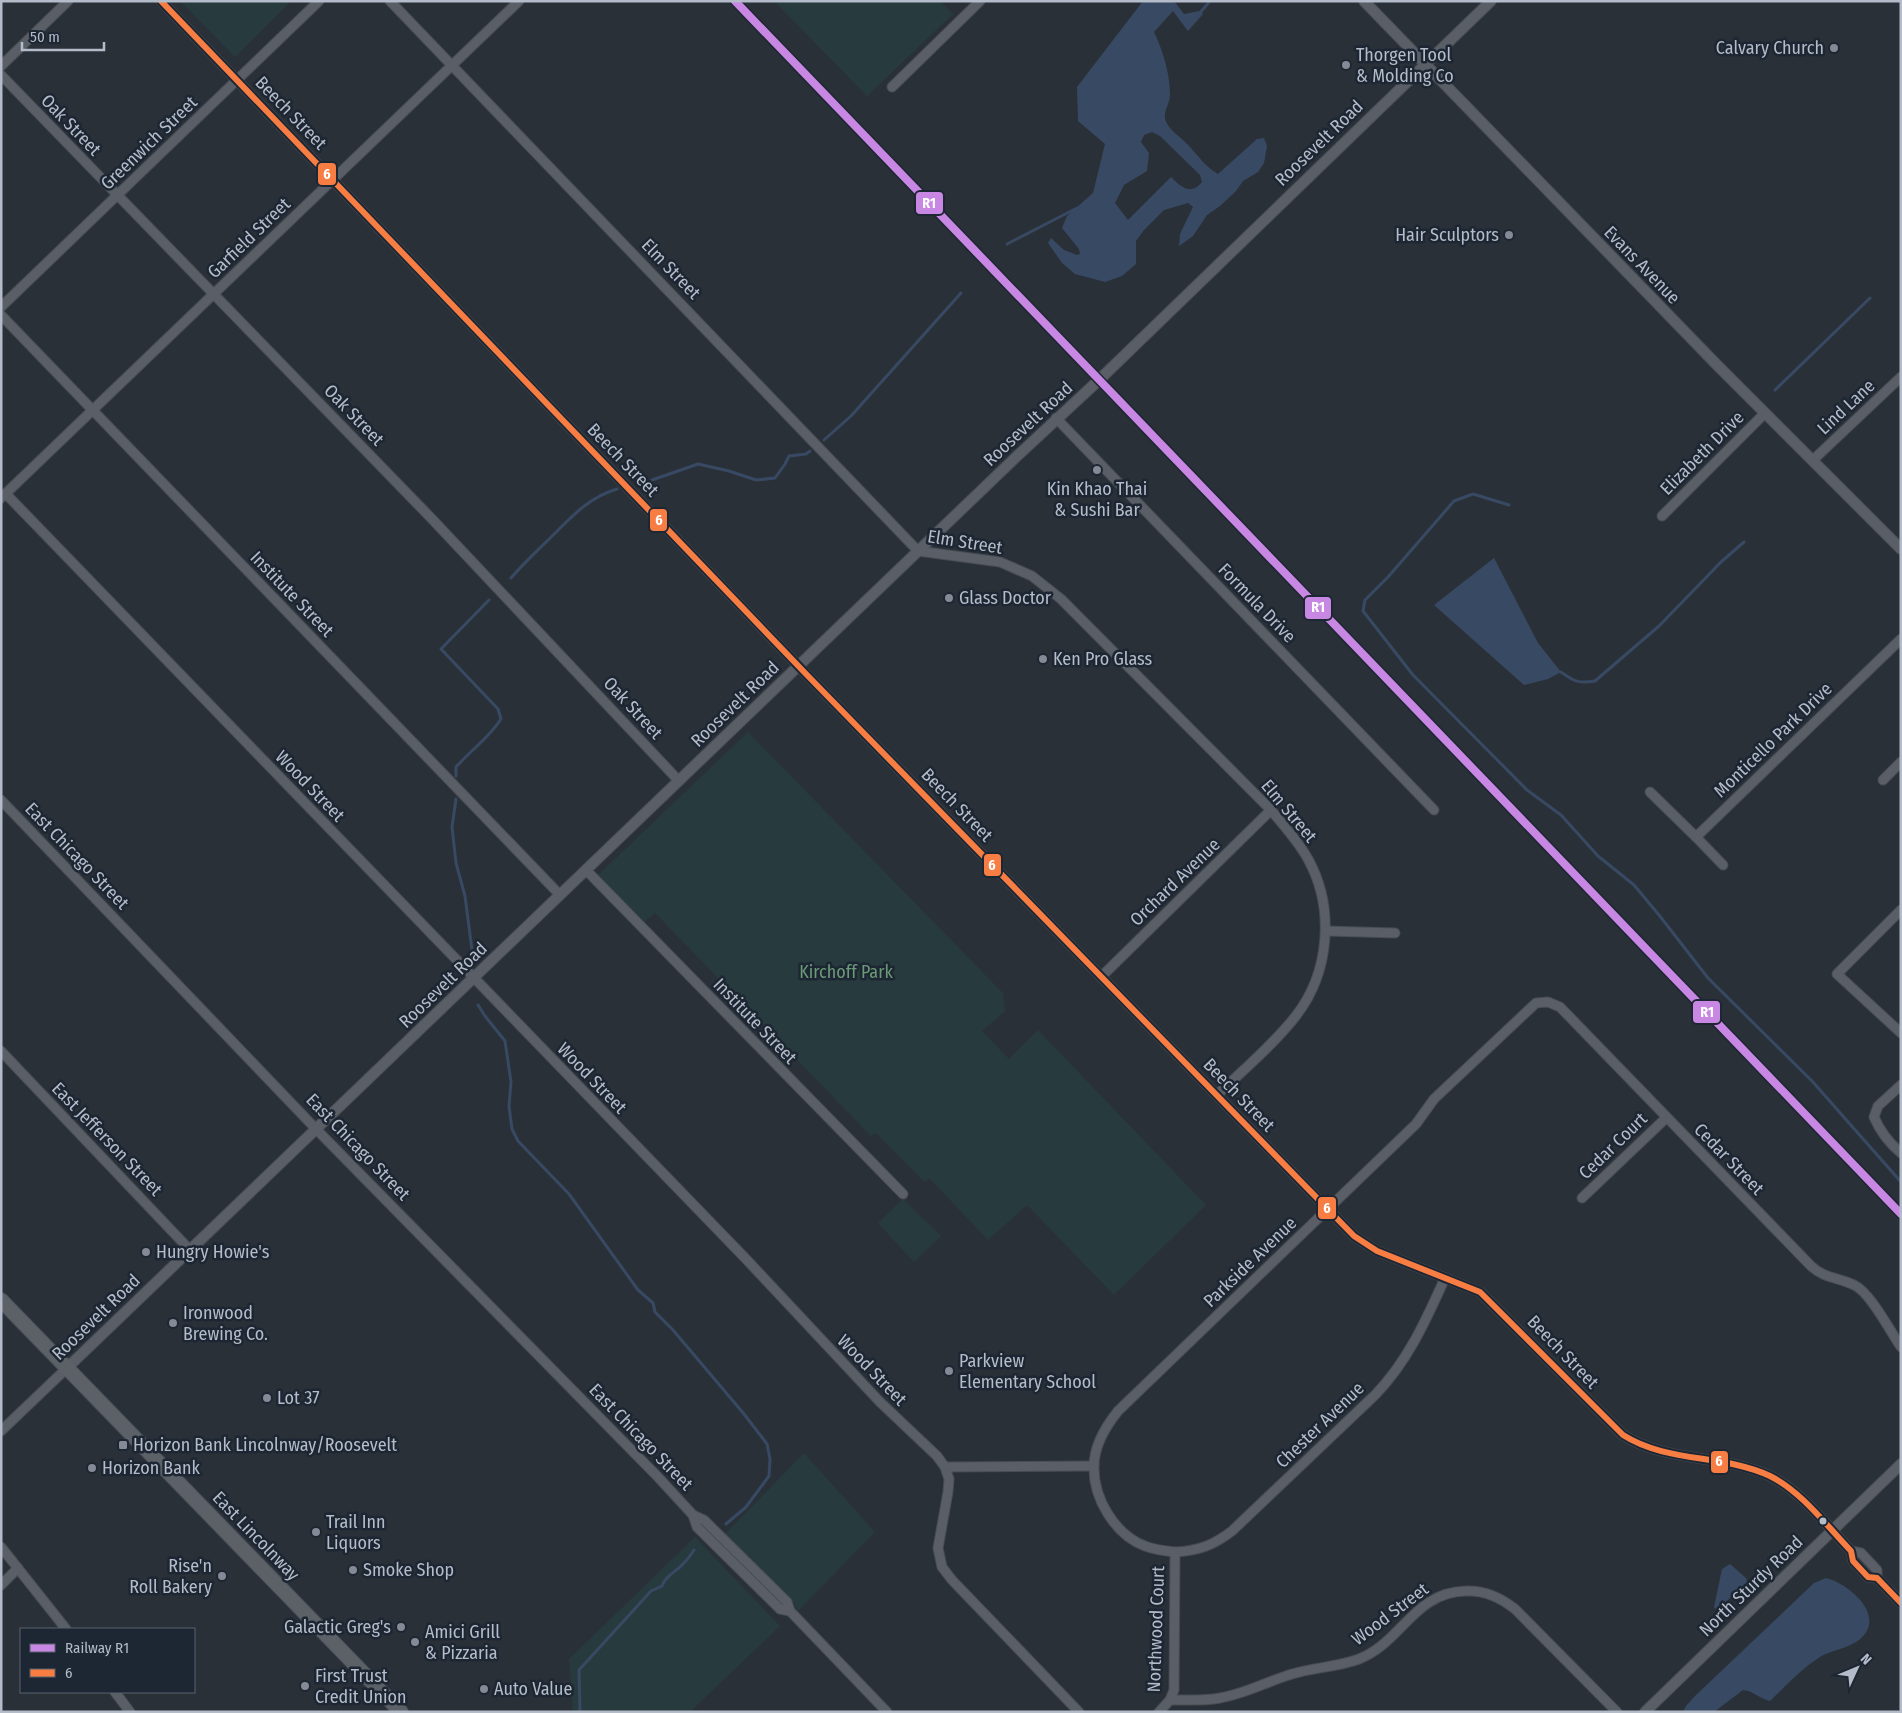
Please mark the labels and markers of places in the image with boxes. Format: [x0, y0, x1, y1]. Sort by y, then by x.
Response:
place label: Calvary Church [1716, 37, 1824, 59]
marker: Calvary Church [1828, 42, 1840, 54]
place label: Thorgen Tool & Molding Co [1356, 44, 1454, 87]
marker: Thorgen Tool & Molding Co [1340, 59, 1352, 71]
place label: Hair Sculptors [1395, 224, 1499, 246]
marker: Hair Sculptors [1503, 229, 1515, 241]
marker: Kin Khao Thai & Sushi Bar [1091, 464, 1103, 476]
place label: Kin Khao Thai & Sushi Bar [1047, 478, 1147, 521]
place label: Glass Doctor [959, 587, 1052, 609]
marker: Glass Doctor [943, 592, 955, 604]
place label: Ken Pro Glass [1053, 648, 1153, 670]
marker: Ken Pro Glass [1037, 653, 1049, 665]
place label: Hungry Howie's [156, 1241, 270, 1263]
marker: Hungry Howie's [140, 1246, 152, 1258]
place label: Ironwood Brewing Co. [183, 1302, 268, 1345]
marker: Ironwood Brewing Co. [167, 1317, 179, 1329]
place label: Parkview Elementary School [959, 1350, 1096, 1393]
marker: Parkview Elementary School [943, 1365, 955, 1377]
place label: Lot 37 [277, 1387, 319, 1409]
marker: Lot 37 [261, 1392, 273, 1404]
place label: Horizon Bank Lincolnway/Roosevelt [133, 1434, 397, 1456]
marker: Horizon Bank Lincolnway/Roosevelt [117, 1439, 129, 1451]
place label: Horizon Bank [102, 1457, 201, 1479]
marker: Horizon Bank [86, 1462, 98, 1474]
place label: Trail Inn Liquors [326, 1511, 386, 1554]
unlabelled marker [1818, 1516, 1828, 1526]
marker: Trail Inn Liquors [310, 1526, 322, 1538]
place label: Rise'n Roll Bakery [129, 1555, 212, 1598]
place label: Smoke Shop [363, 1559, 454, 1581]
marker: Smoke Shop [347, 1564, 359, 1576]
marker: Rise'n Roll Bakery [216, 1570, 228, 1582]
place label: Galactic Greg's [284, 1616, 391, 1638]
marker: Galactic Greg's [395, 1621, 407, 1633]
place label: Amici Grill & Pizzaria [425, 1621, 500, 1664]
marker: Amici Grill & Pizzaria [409, 1636, 421, 1648]
place label: First Trust Credit Union [315, 1665, 406, 1708]
place label: Auto Value [494, 1678, 572, 1700]
marker: First Trust Credit Union [299, 1680, 311, 1692]
marker: Auto Value [478, 1683, 490, 1695]

